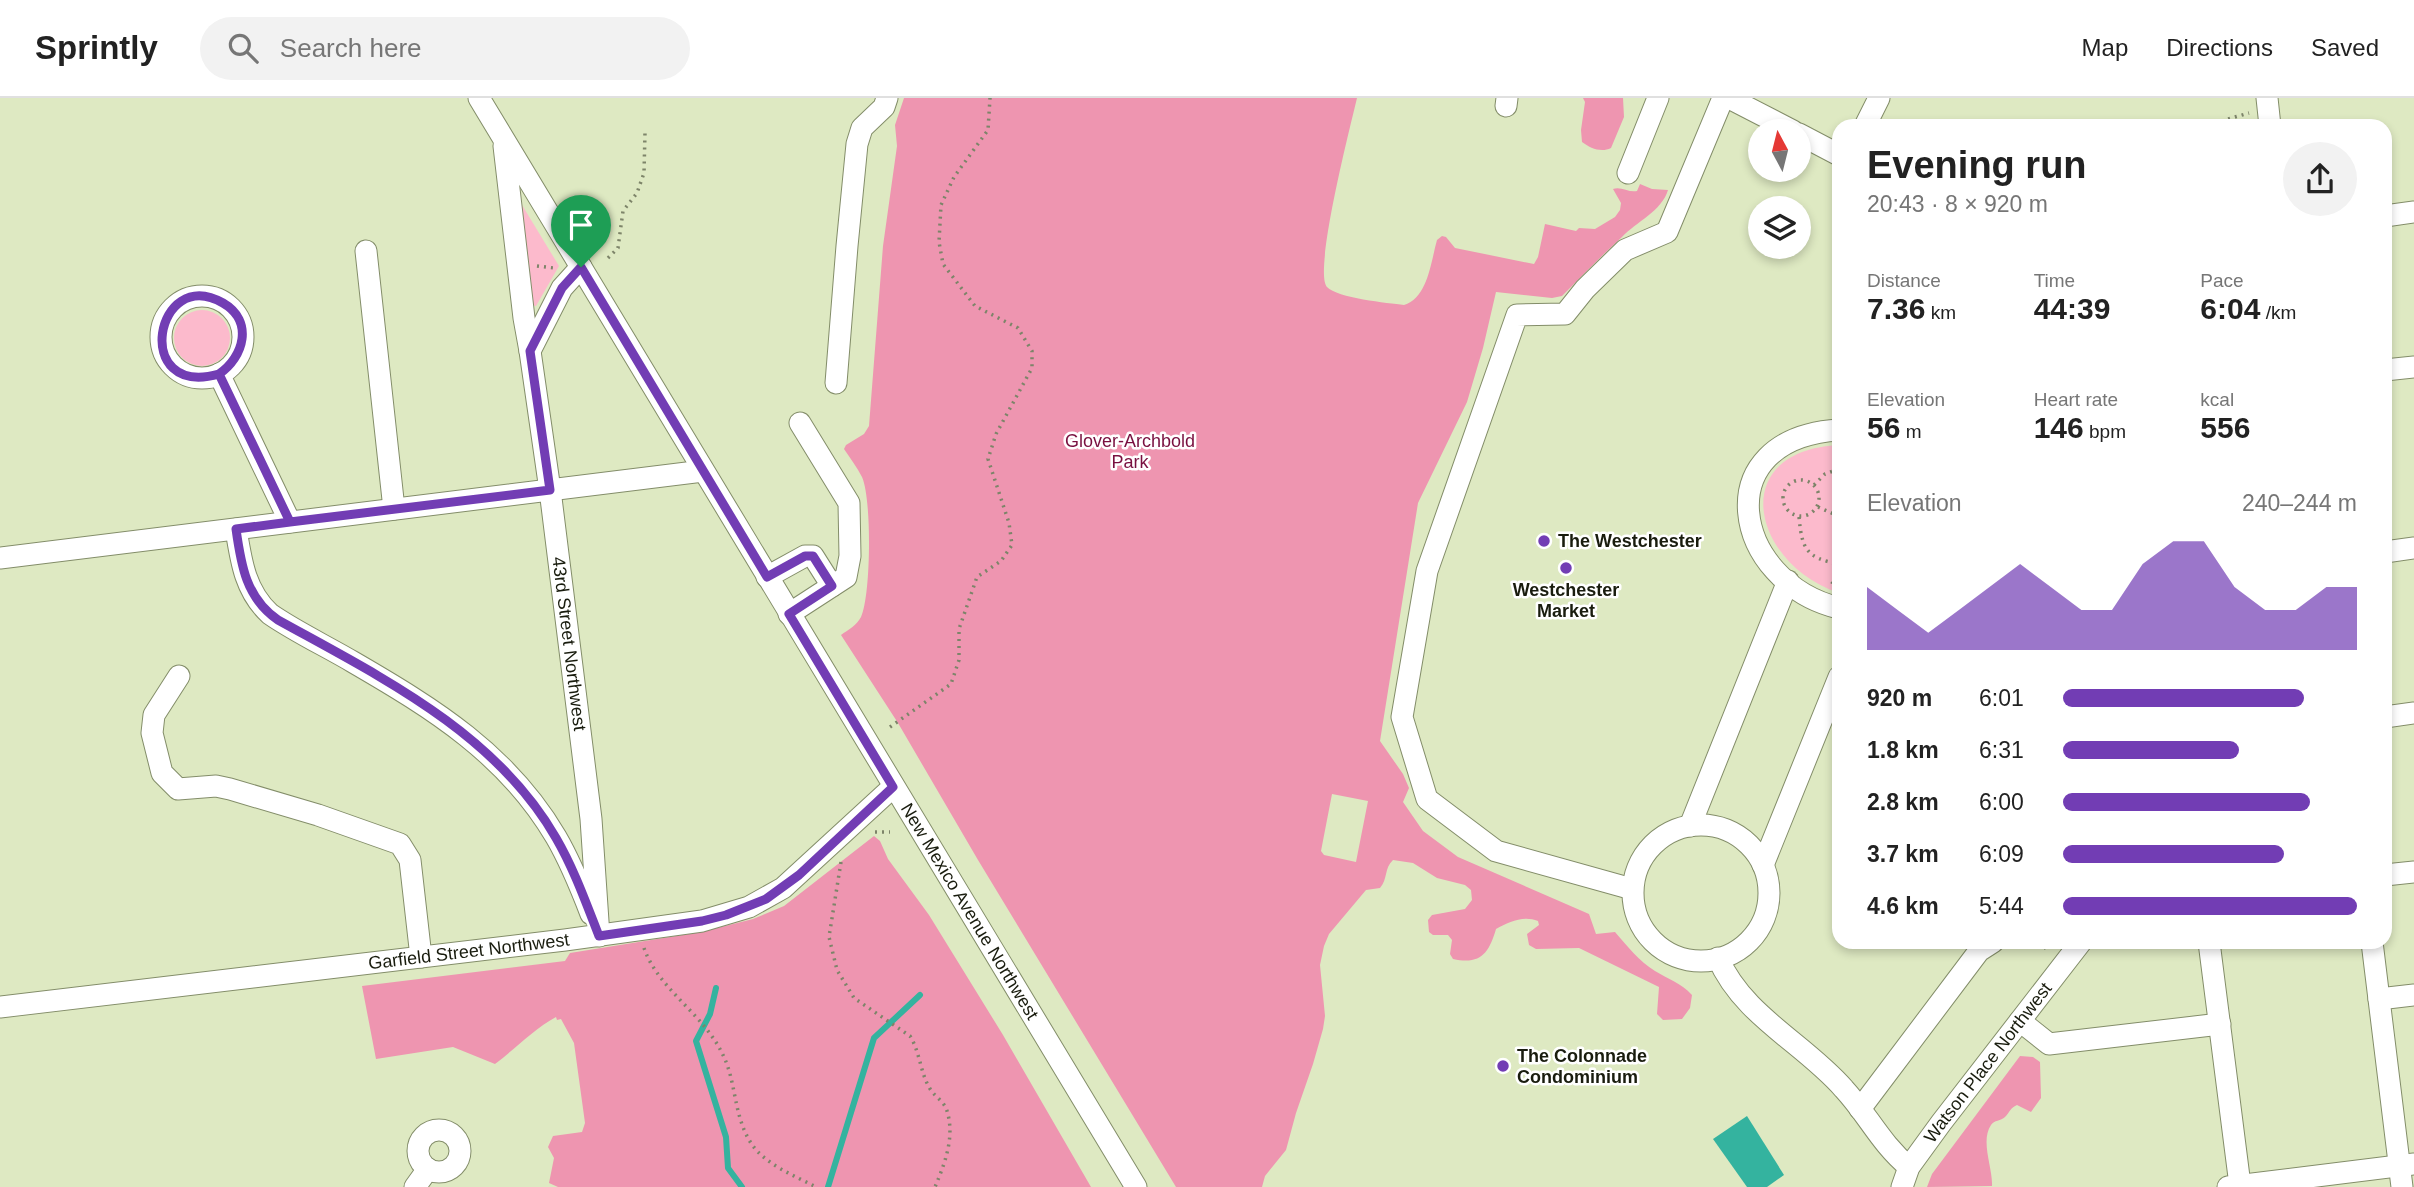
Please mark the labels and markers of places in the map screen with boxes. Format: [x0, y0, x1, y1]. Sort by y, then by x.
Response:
pin [551, 195, 611, 267]
place label: The Westchester [1558, 531, 1702, 551]
marker: The Westchester [1536, 533, 1552, 549]
marker: Westchester Market [1558, 560, 1574, 576]
place label: Westchester Market [1513, 580, 1619, 621]
place label: The Colonnade Condominium [1517, 1046, 1647, 1087]
marker: The Colonnade Condominium [1495, 1058, 1511, 1074]

